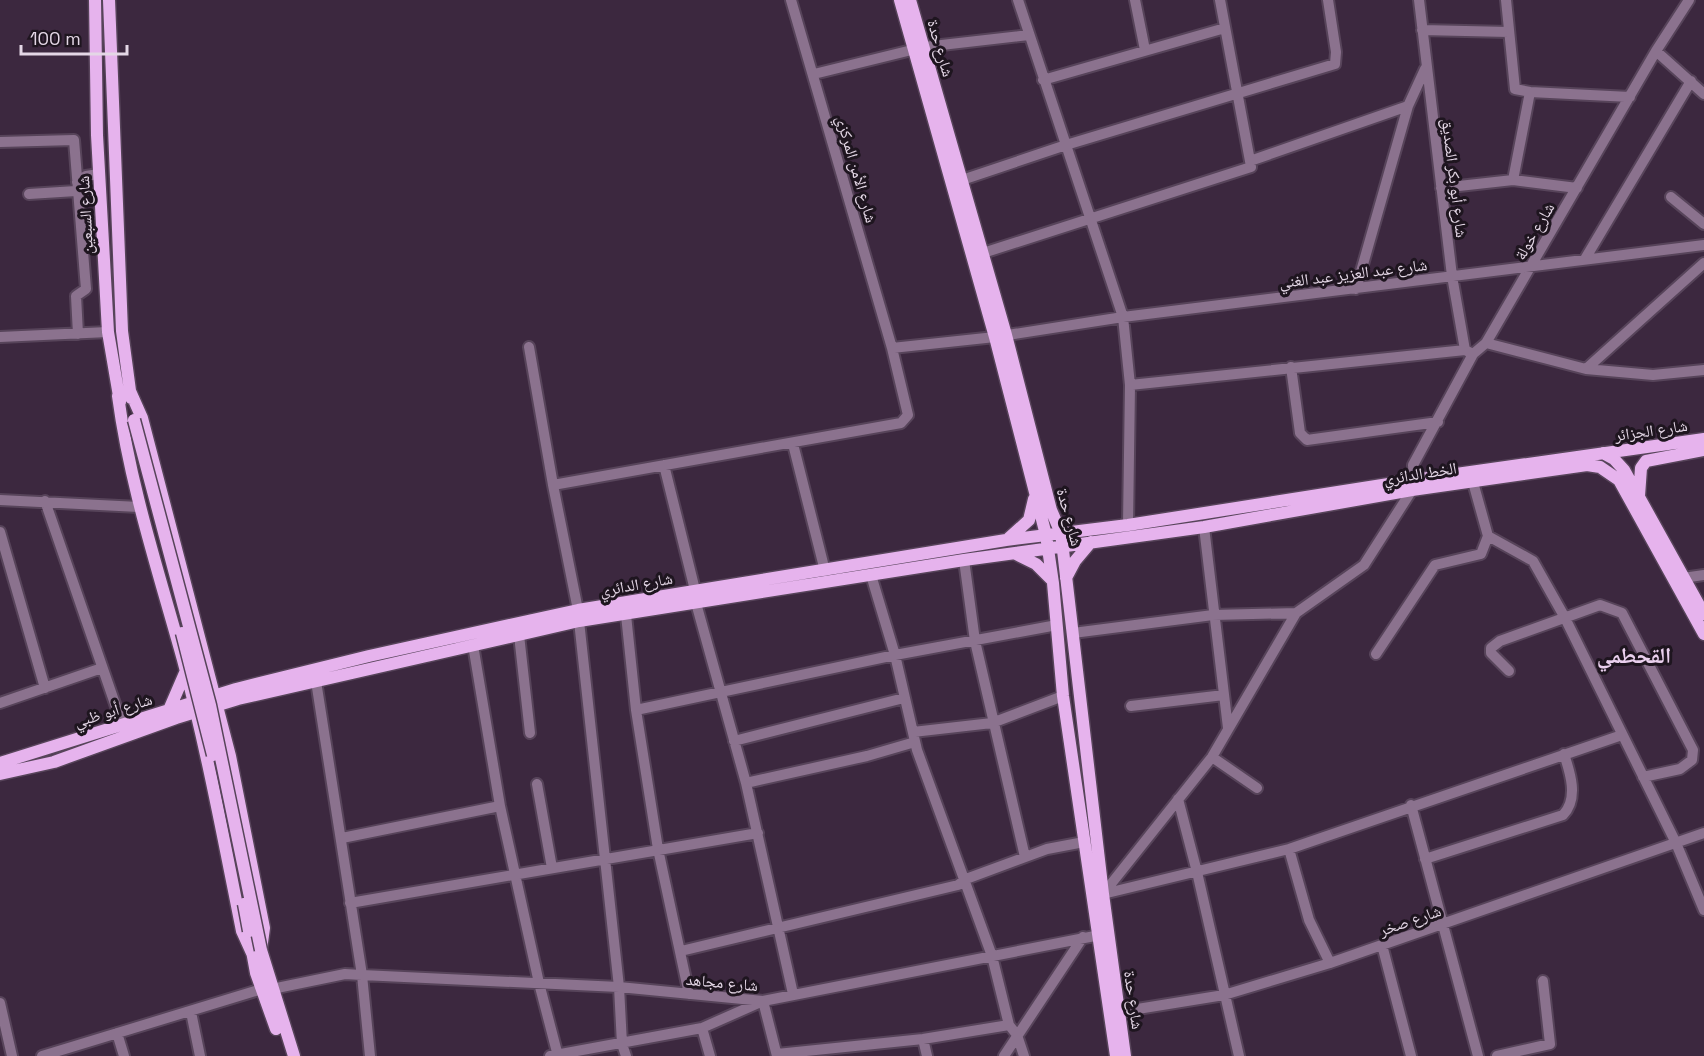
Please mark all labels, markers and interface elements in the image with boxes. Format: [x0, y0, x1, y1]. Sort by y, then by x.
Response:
street label: شارع حدة [922, 17, 959, 79]
scale bar [21, 18, 128, 56]
text: 100 m [30, 27, 81, 50]
street label: شارع الأمن المركزي [829, 113, 882, 226]
street label: شارع أبو بكر الصديق [1437, 117, 1472, 239]
street label: شارع السبعين [73, 175, 98, 255]
street label: شارع خولة [1510, 199, 1559, 264]
street label: شارع عبد العزيز عبد الغني [1278, 254, 1429, 295]
street label: شارع الجزائر [1612, 415, 1689, 446]
street label: الخط الدائري [1382, 457, 1458, 492]
street label: شارع حدة [1052, 486, 1087, 548]
street label: شارع الدائري [598, 568, 675, 603]
district label: القحطمي [1597, 641, 1671, 672]
street label: شارع أبو ظبي [72, 689, 155, 734]
street label: شارع صخر [1375, 900, 1444, 941]
street label: شارع مجاهد [685, 969, 759, 996]
street label: شارع حدة [1119, 969, 1148, 1031]

